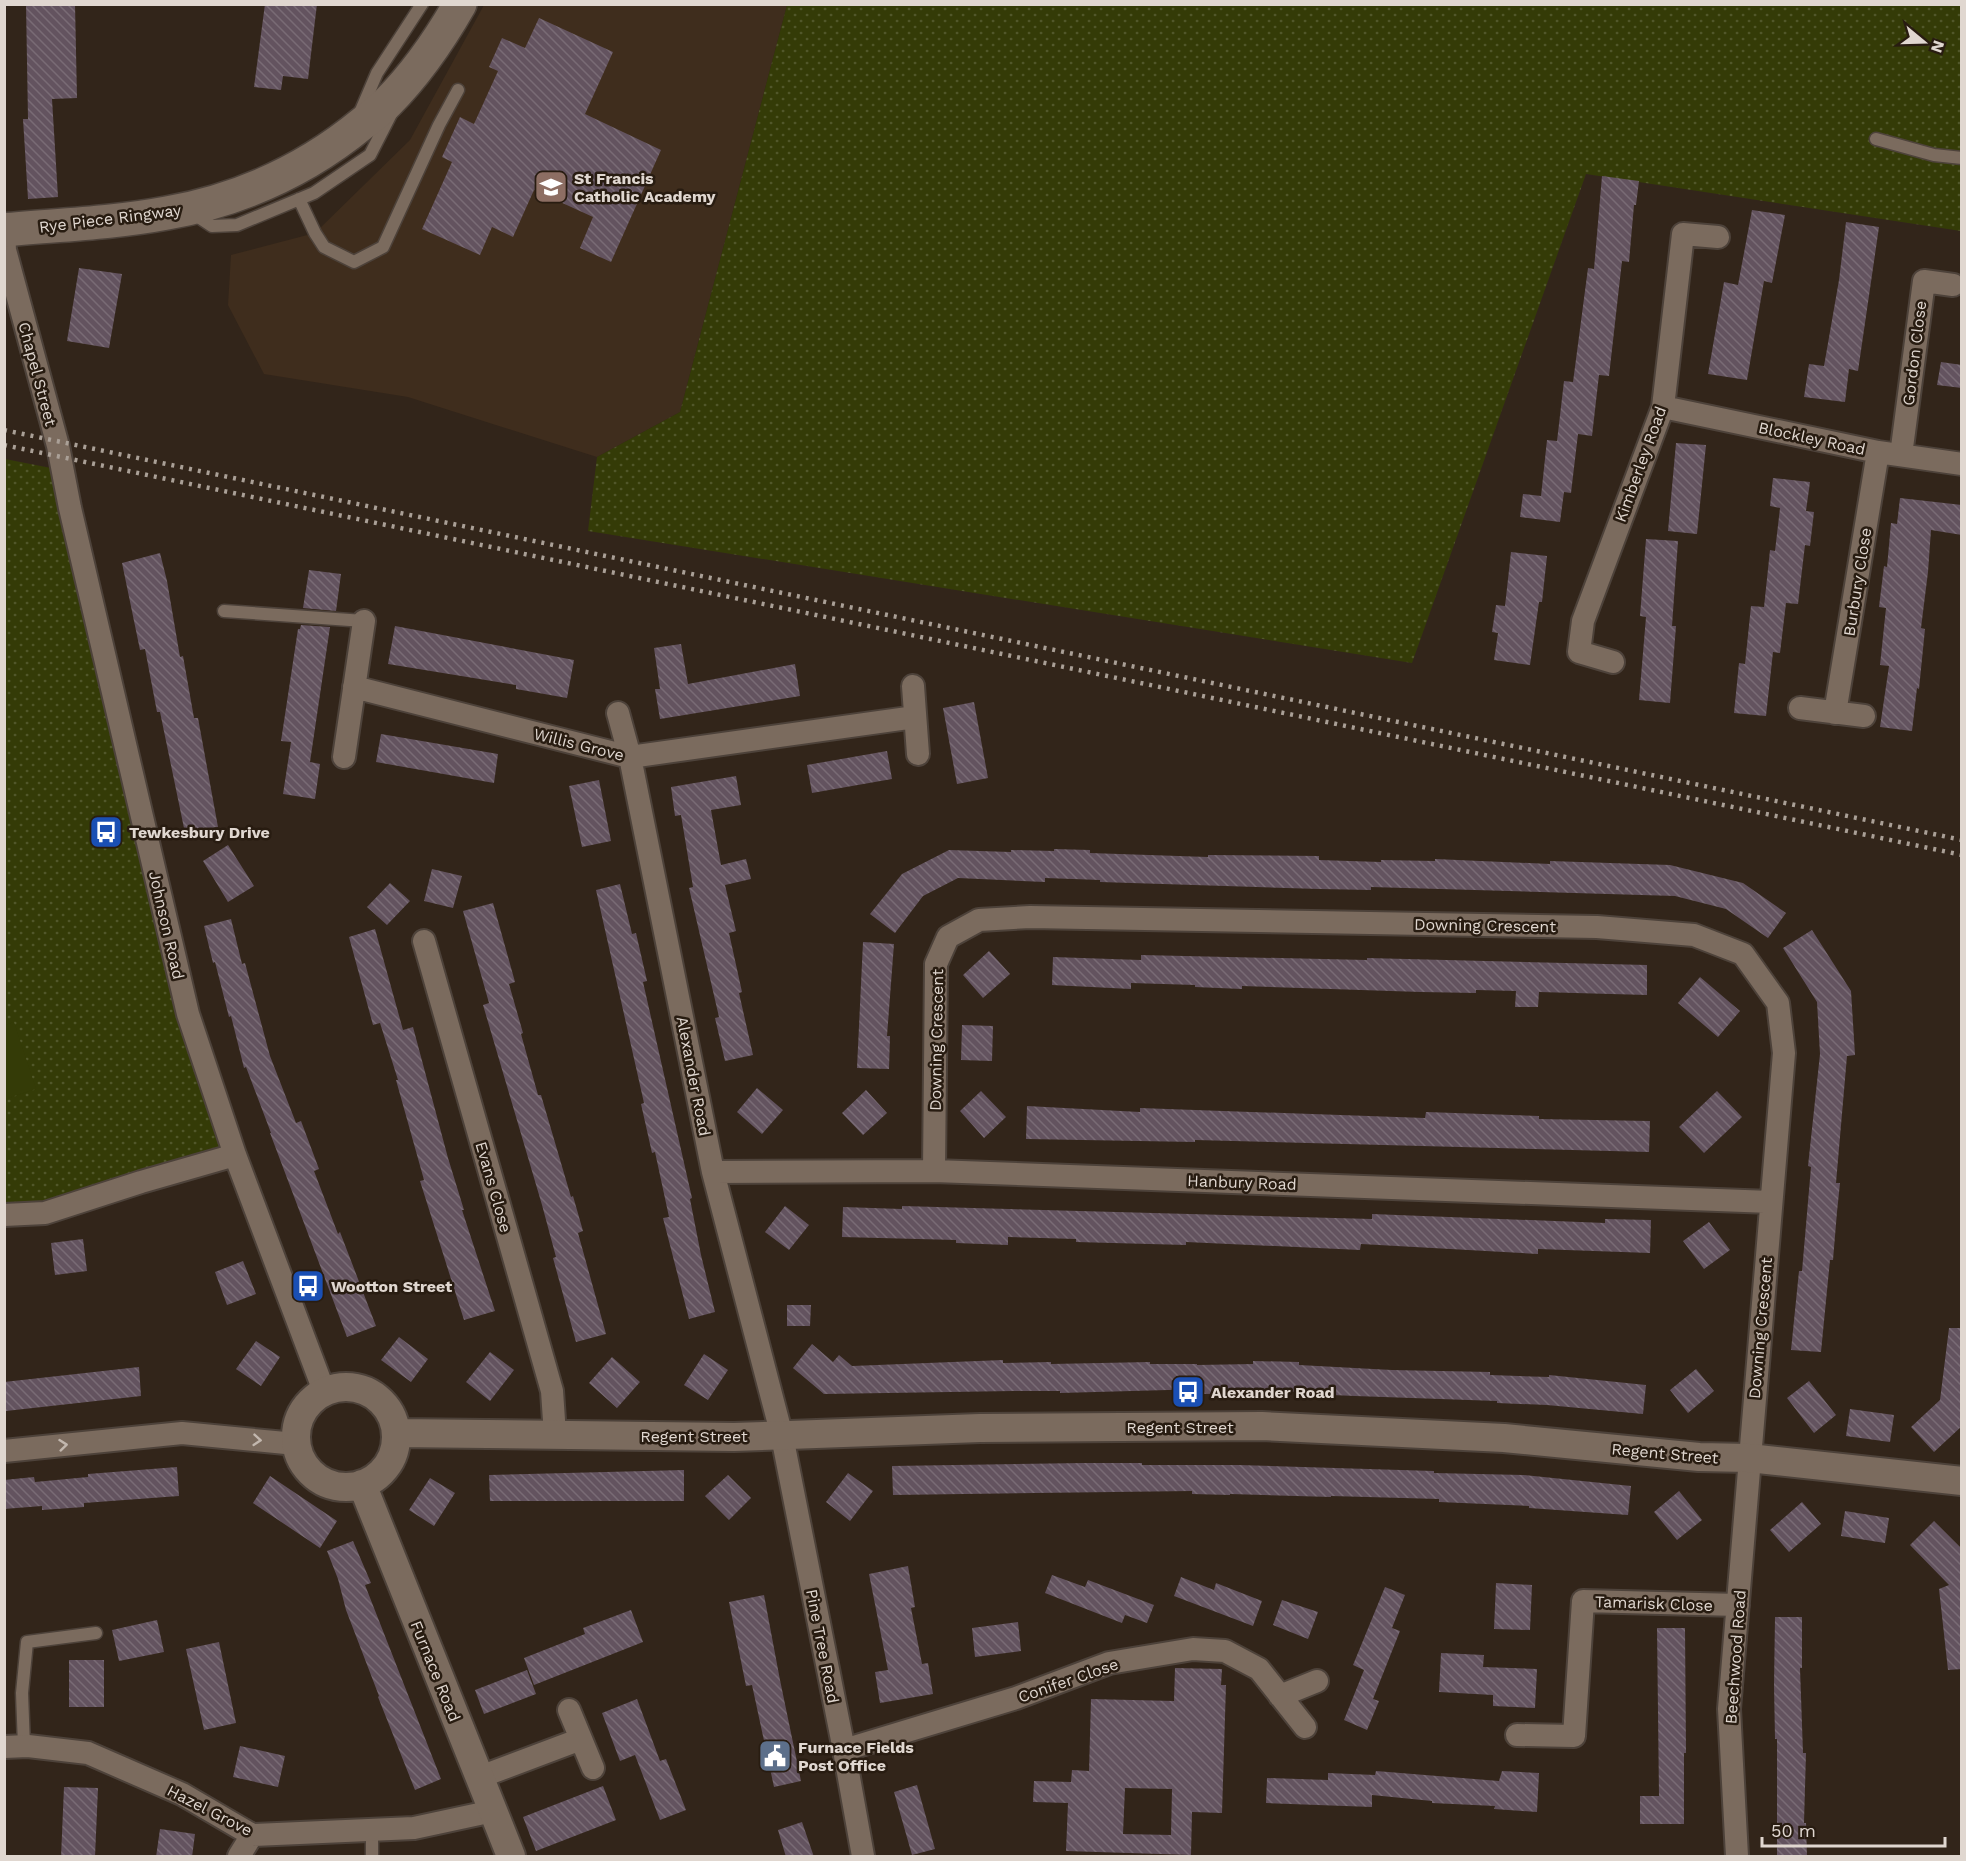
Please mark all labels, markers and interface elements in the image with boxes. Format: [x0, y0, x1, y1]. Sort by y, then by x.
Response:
north arrow [1894, 12, 1954, 72]
text: N [1927, 38, 1949, 55]
school or university icon: St Francis Catholic Academy [533, 169, 569, 205]
place label: St Francis Catholic Academy [574, 169, 717, 206]
street label: Rye Piece Ringway [38, 200, 183, 237]
street label: Gordon Close [1899, 299, 1930, 407]
street label: Chapel Street [14, 320, 61, 429]
street label: Kimberley Road [1611, 404, 1670, 525]
street label: Blockley Road [1757, 418, 1867, 459]
street label: Burbury Close [1840, 526, 1875, 638]
street label: Willis Grove [532, 724, 626, 765]
bus stop icon: Tewkesbury Drive [88, 814, 124, 850]
place label: Tewkesbury Drive [129, 823, 270, 842]
street label: Johnson Road [145, 869, 188, 981]
street label: Downing Crescent [1414, 915, 1556, 936]
street label: Downing Crescent [926, 969, 947, 1111]
street label: Alexander Road [673, 1015, 714, 1138]
street label: Evans Close [471, 1139, 516, 1235]
street label: Hanbury Road [1187, 1171, 1297, 1194]
street label: Downing Crescent [1745, 1256, 1776, 1400]
bus stop icon: Wootton Street [290, 1268, 326, 1304]
place label: Wootton Street [331, 1277, 452, 1296]
bus stop icon: Alexander Road [1170, 1374, 1206, 1410]
place label: Alexander Road [1211, 1383, 1335, 1402]
street label: Regent Street [1126, 1418, 1234, 1437]
street label: Regent Street [640, 1427, 748, 1446]
one-way arrow [252, 1433, 261, 1446]
one-way arrow [58, 1439, 67, 1452]
street label: Regent Street [1611, 1439, 1720, 1468]
street label: Pine Tree Road [802, 1587, 843, 1705]
street label: Beechwood Road [1721, 1589, 1750, 1725]
street label: Tamarisk Close [1595, 1592, 1713, 1615]
street label: Furnace Road [407, 1618, 464, 1724]
street label: Conifer Close [1016, 1654, 1121, 1707]
public building icon: Furnace Fields Post Office [757, 1738, 793, 1774]
place label: Furnace Fields Post Office [798, 1738, 914, 1775]
street label: Hazel Grove [164, 1781, 256, 1840]
scale bar [1762, 1810, 1945, 1848]
text: 50 m [1771, 1820, 1816, 1841]

